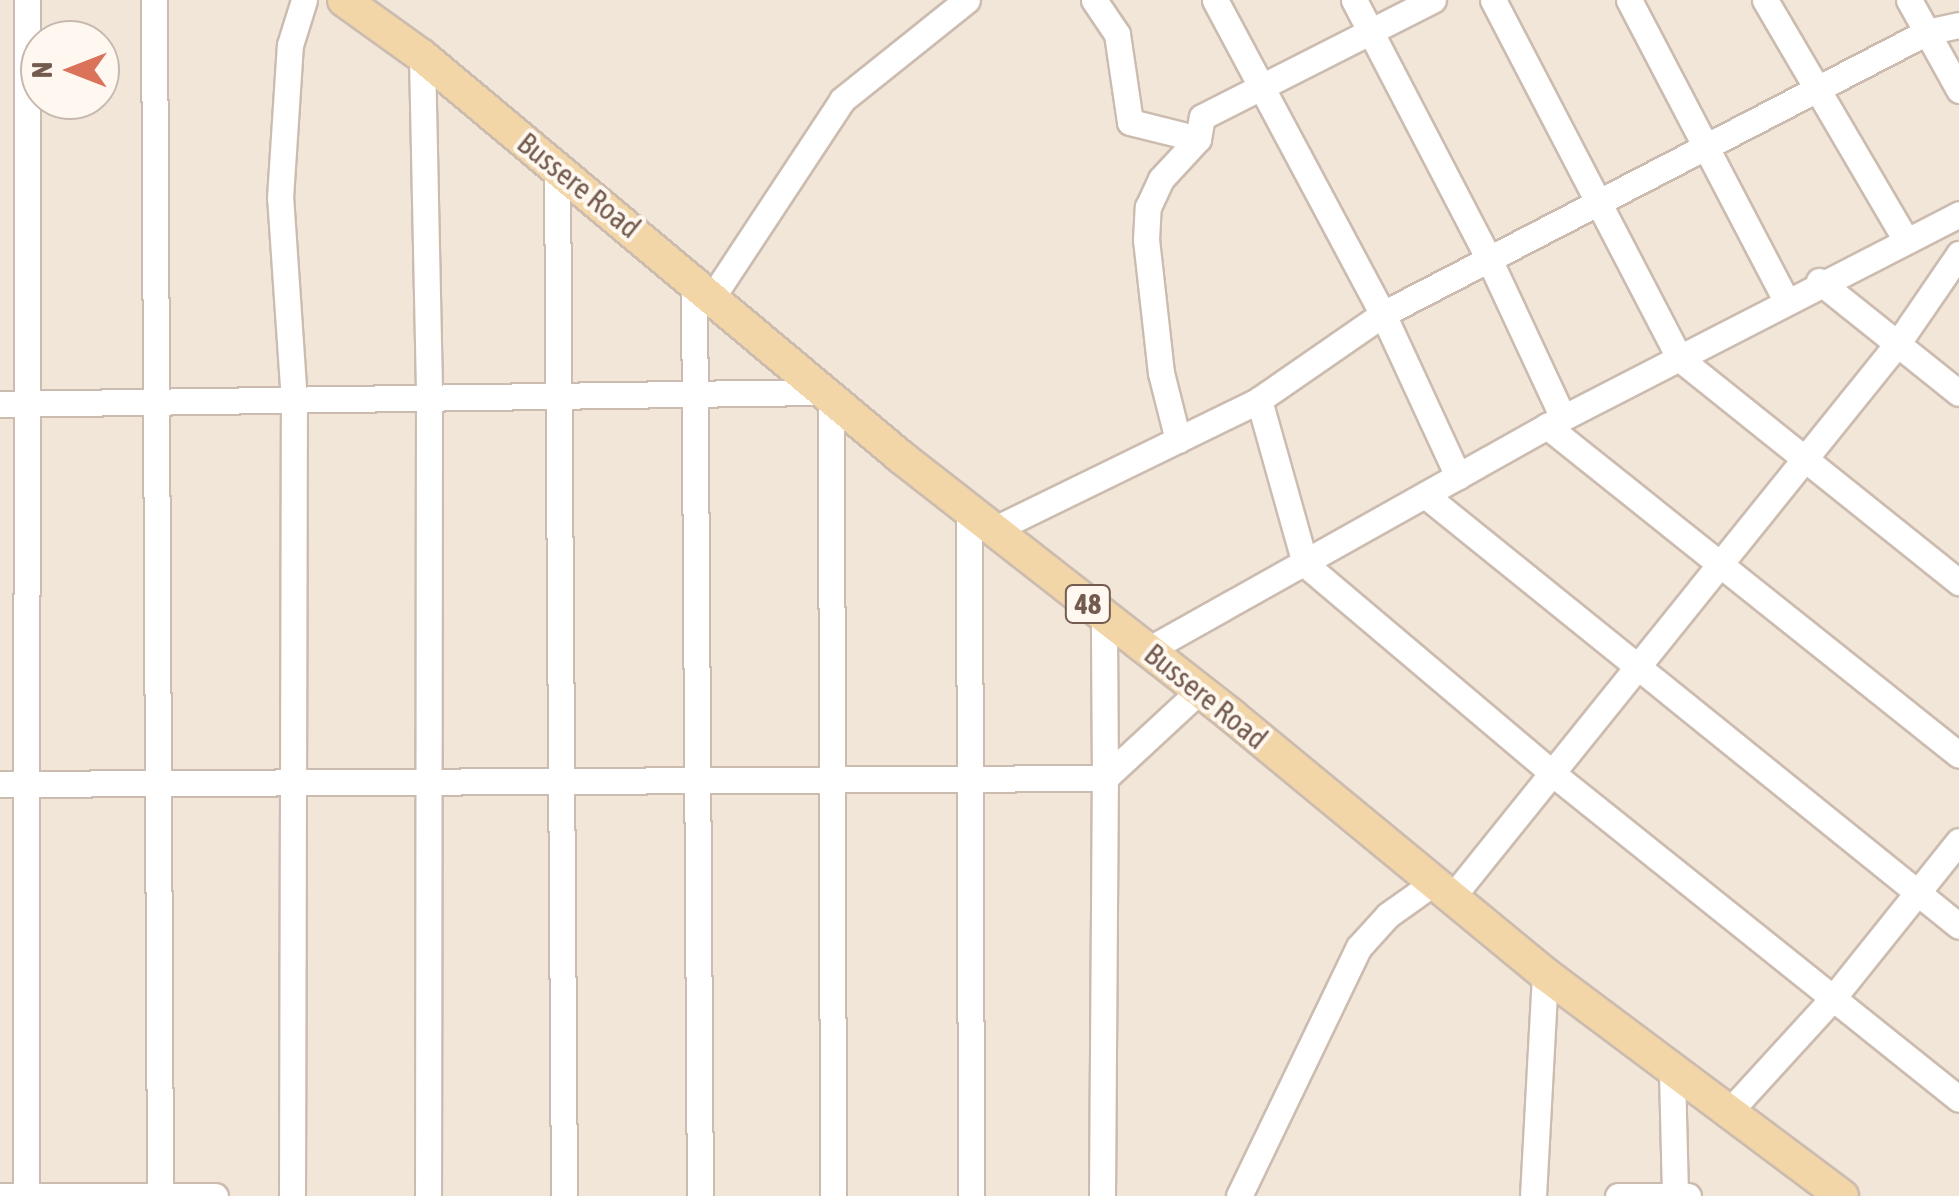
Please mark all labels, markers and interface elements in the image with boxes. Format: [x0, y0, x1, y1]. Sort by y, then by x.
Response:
north arrow [20, 20, 120, 120]
text: N [26, 62, 58, 78]
street label: Bussere Road [510, 125, 648, 245]
road number: 48 [1063, 581, 1113, 627]
street label: Bussere Road [1137, 636, 1275, 756]

